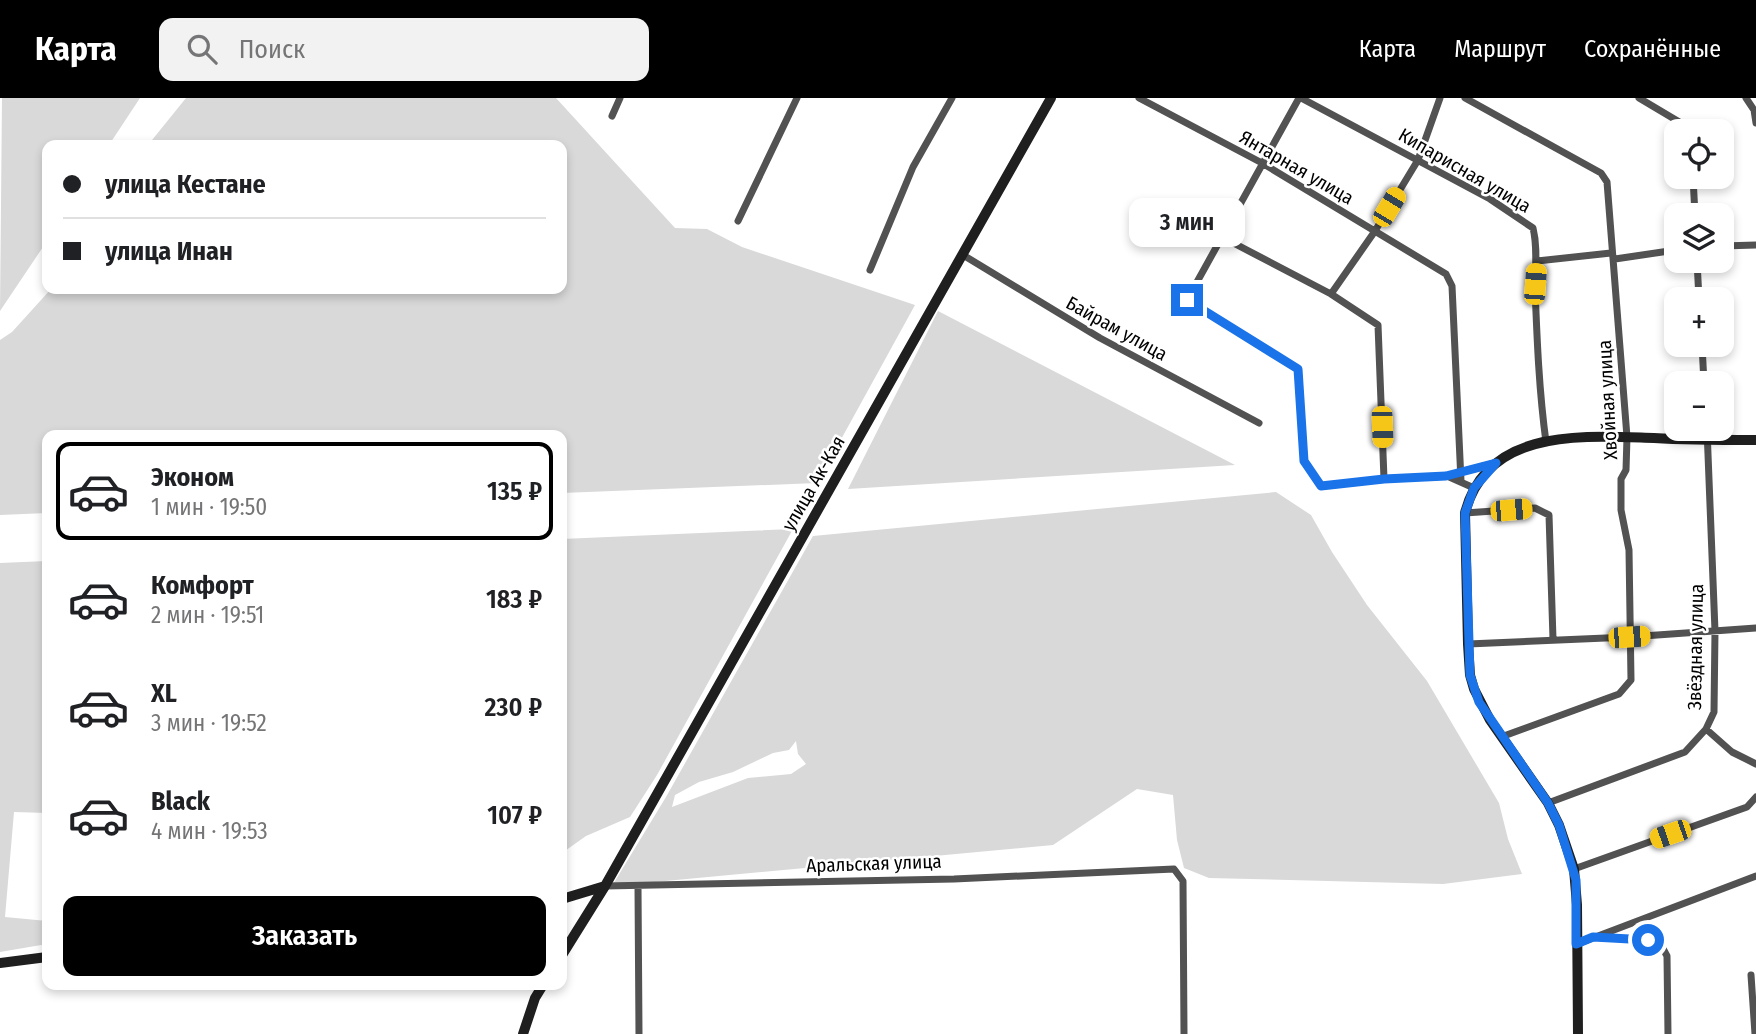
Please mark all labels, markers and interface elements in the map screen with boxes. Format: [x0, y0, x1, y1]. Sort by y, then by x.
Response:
search box [159, 18, 649, 81]
text: Карта [35, 29, 117, 69]
icon: search [183, 30, 221, 68]
text: Поиск [239, 34, 305, 65]
text: Карта [1359, 35, 1416, 63]
text: Маршрут [1454, 35, 1546, 63]
text: Сохранённые [1584, 35, 1721, 63]
map controls [1664, 119, 1734, 441]
button: locate [1664, 119, 1734, 189]
street label: Кипарисная улица [1394, 123, 1535, 218]
street label: Янтарная улица [1236, 125, 1358, 209]
text: улица Кестане [105, 169, 266, 200]
car [1370, 184, 1409, 230]
callout: 3 мин [1129, 198, 1245, 248]
button: layers [1664, 203, 1734, 273]
text: 3 мин [1160, 208, 1214, 236]
text: улица Инан [105, 236, 233, 267]
car [1524, 262, 1547, 306]
route end [1171, 284, 1203, 316]
button: + [1664, 287, 1734, 357]
street label: Байрам улица [1062, 291, 1171, 366]
street label: Хвойная улица [1593, 340, 1622, 460]
button: − [1664, 371, 1734, 441]
car [1371, 406, 1394, 448]
street label: улица Ак-Кая [777, 432, 850, 535]
icon: car [67, 460, 130, 523]
text: Эконом [151, 462, 234, 493]
text: 135 ₽ [487, 476, 542, 507]
text: 1 мин · 19:50 [151, 493, 267, 521]
car [1490, 498, 1533, 522]
icon: car [67, 568, 130, 631]
text: Комфорт [151, 570, 254, 601]
text: 183 ₽ [486, 584, 542, 615]
street label: Звёздная улица [1683, 584, 1708, 710]
text: 2 мин · 19:51 [151, 601, 264, 629]
car [1608, 625, 1651, 649]
icon: car [67, 676, 130, 739]
text: XL [151, 678, 177, 709]
text: 230 ₽ [484, 692, 542, 723]
text: 3 мин · 19:52 [151, 709, 267, 737]
icon: car [67, 784, 130, 847]
text: Black [151, 786, 210, 817]
text: 107 ₽ [487, 800, 542, 831]
text: 4 мин · 19:53 [151, 817, 268, 845]
car [1647, 817, 1694, 851]
street label: Аральская улица [806, 850, 942, 877]
button: Заказать [63, 896, 546, 976]
route start [1632, 924, 1664, 956]

